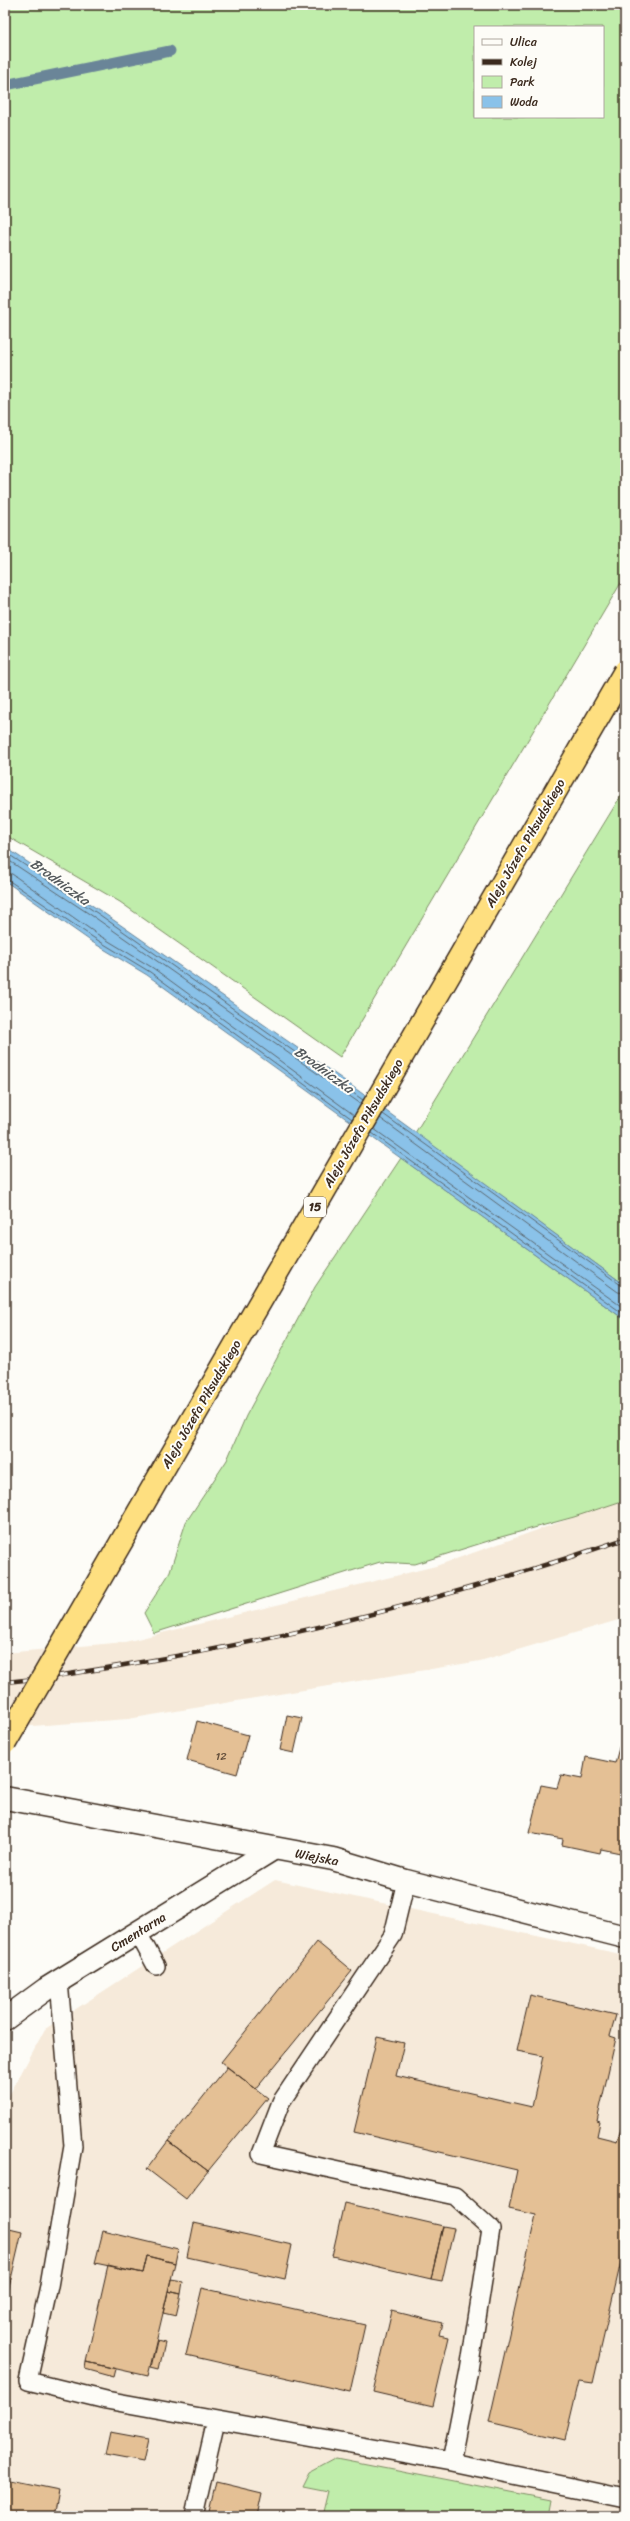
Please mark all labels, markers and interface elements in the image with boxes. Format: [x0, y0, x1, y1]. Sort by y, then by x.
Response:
legend [474, 26, 604, 118]
text: Ulica [510, 31, 538, 53]
text: Kolej [510, 51, 537, 73]
text: Park [510, 71, 535, 93]
text: Woda [510, 91, 539, 113]
street label: Aleja Józefa Piłsudskiego [478, 774, 572, 913]
water label: Brodniczka [25, 852, 97, 913]
water label: Brodniczka [289, 1040, 361, 1101]
street label: Aleja Józefa Piłsudskiego [316, 1054, 410, 1193]
road number: 15 [304, 1197, 326, 1217]
street label: Aleja Józefa Piłsudskiego [154, 1335, 248, 1474]
house number: 12 [215, 1747, 227, 1766]
street label: Wiejska [293, 1842, 341, 1873]
street label: Cmentarna [105, 1905, 171, 1958]

